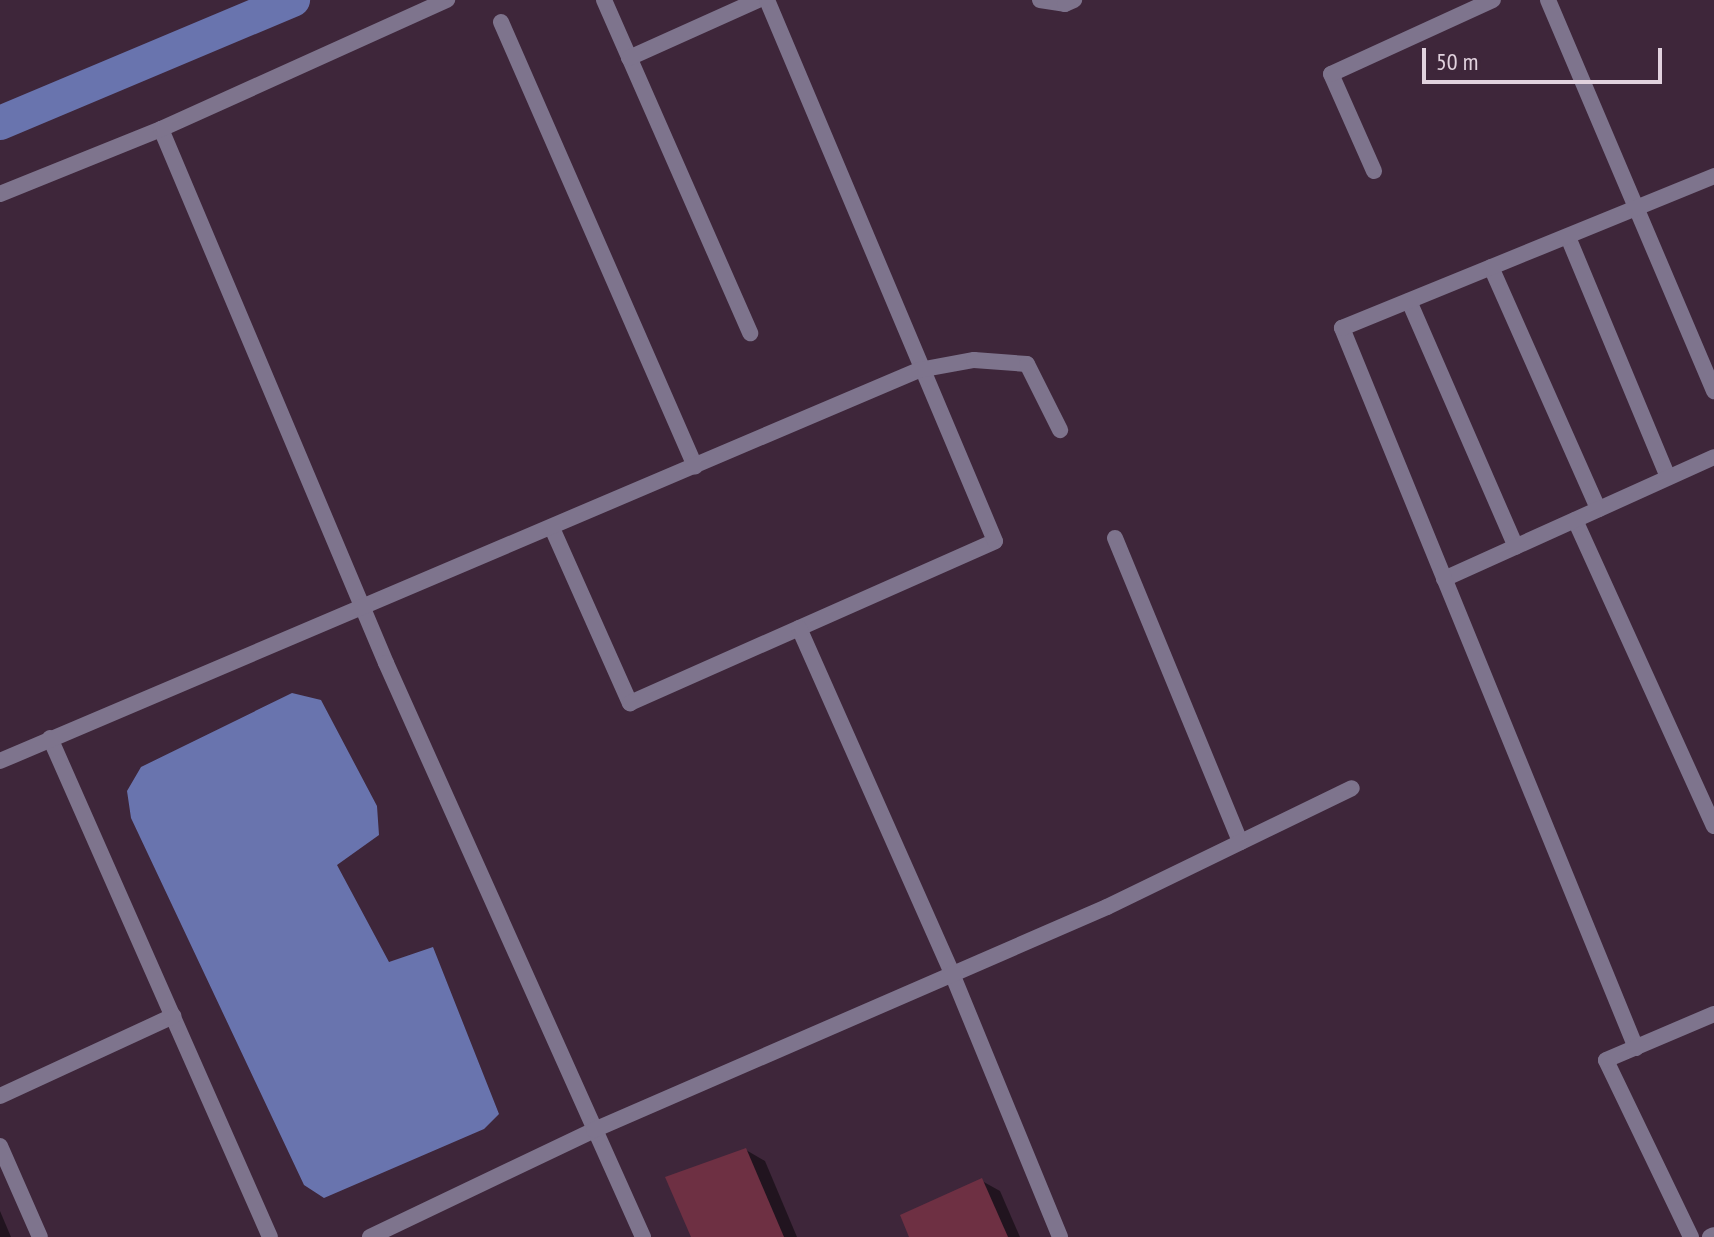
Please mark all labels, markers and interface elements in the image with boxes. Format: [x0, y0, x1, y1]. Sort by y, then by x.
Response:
scale bar [1426, 32, 1666, 82]
text: 50 m [1436, 46, 1478, 77]

